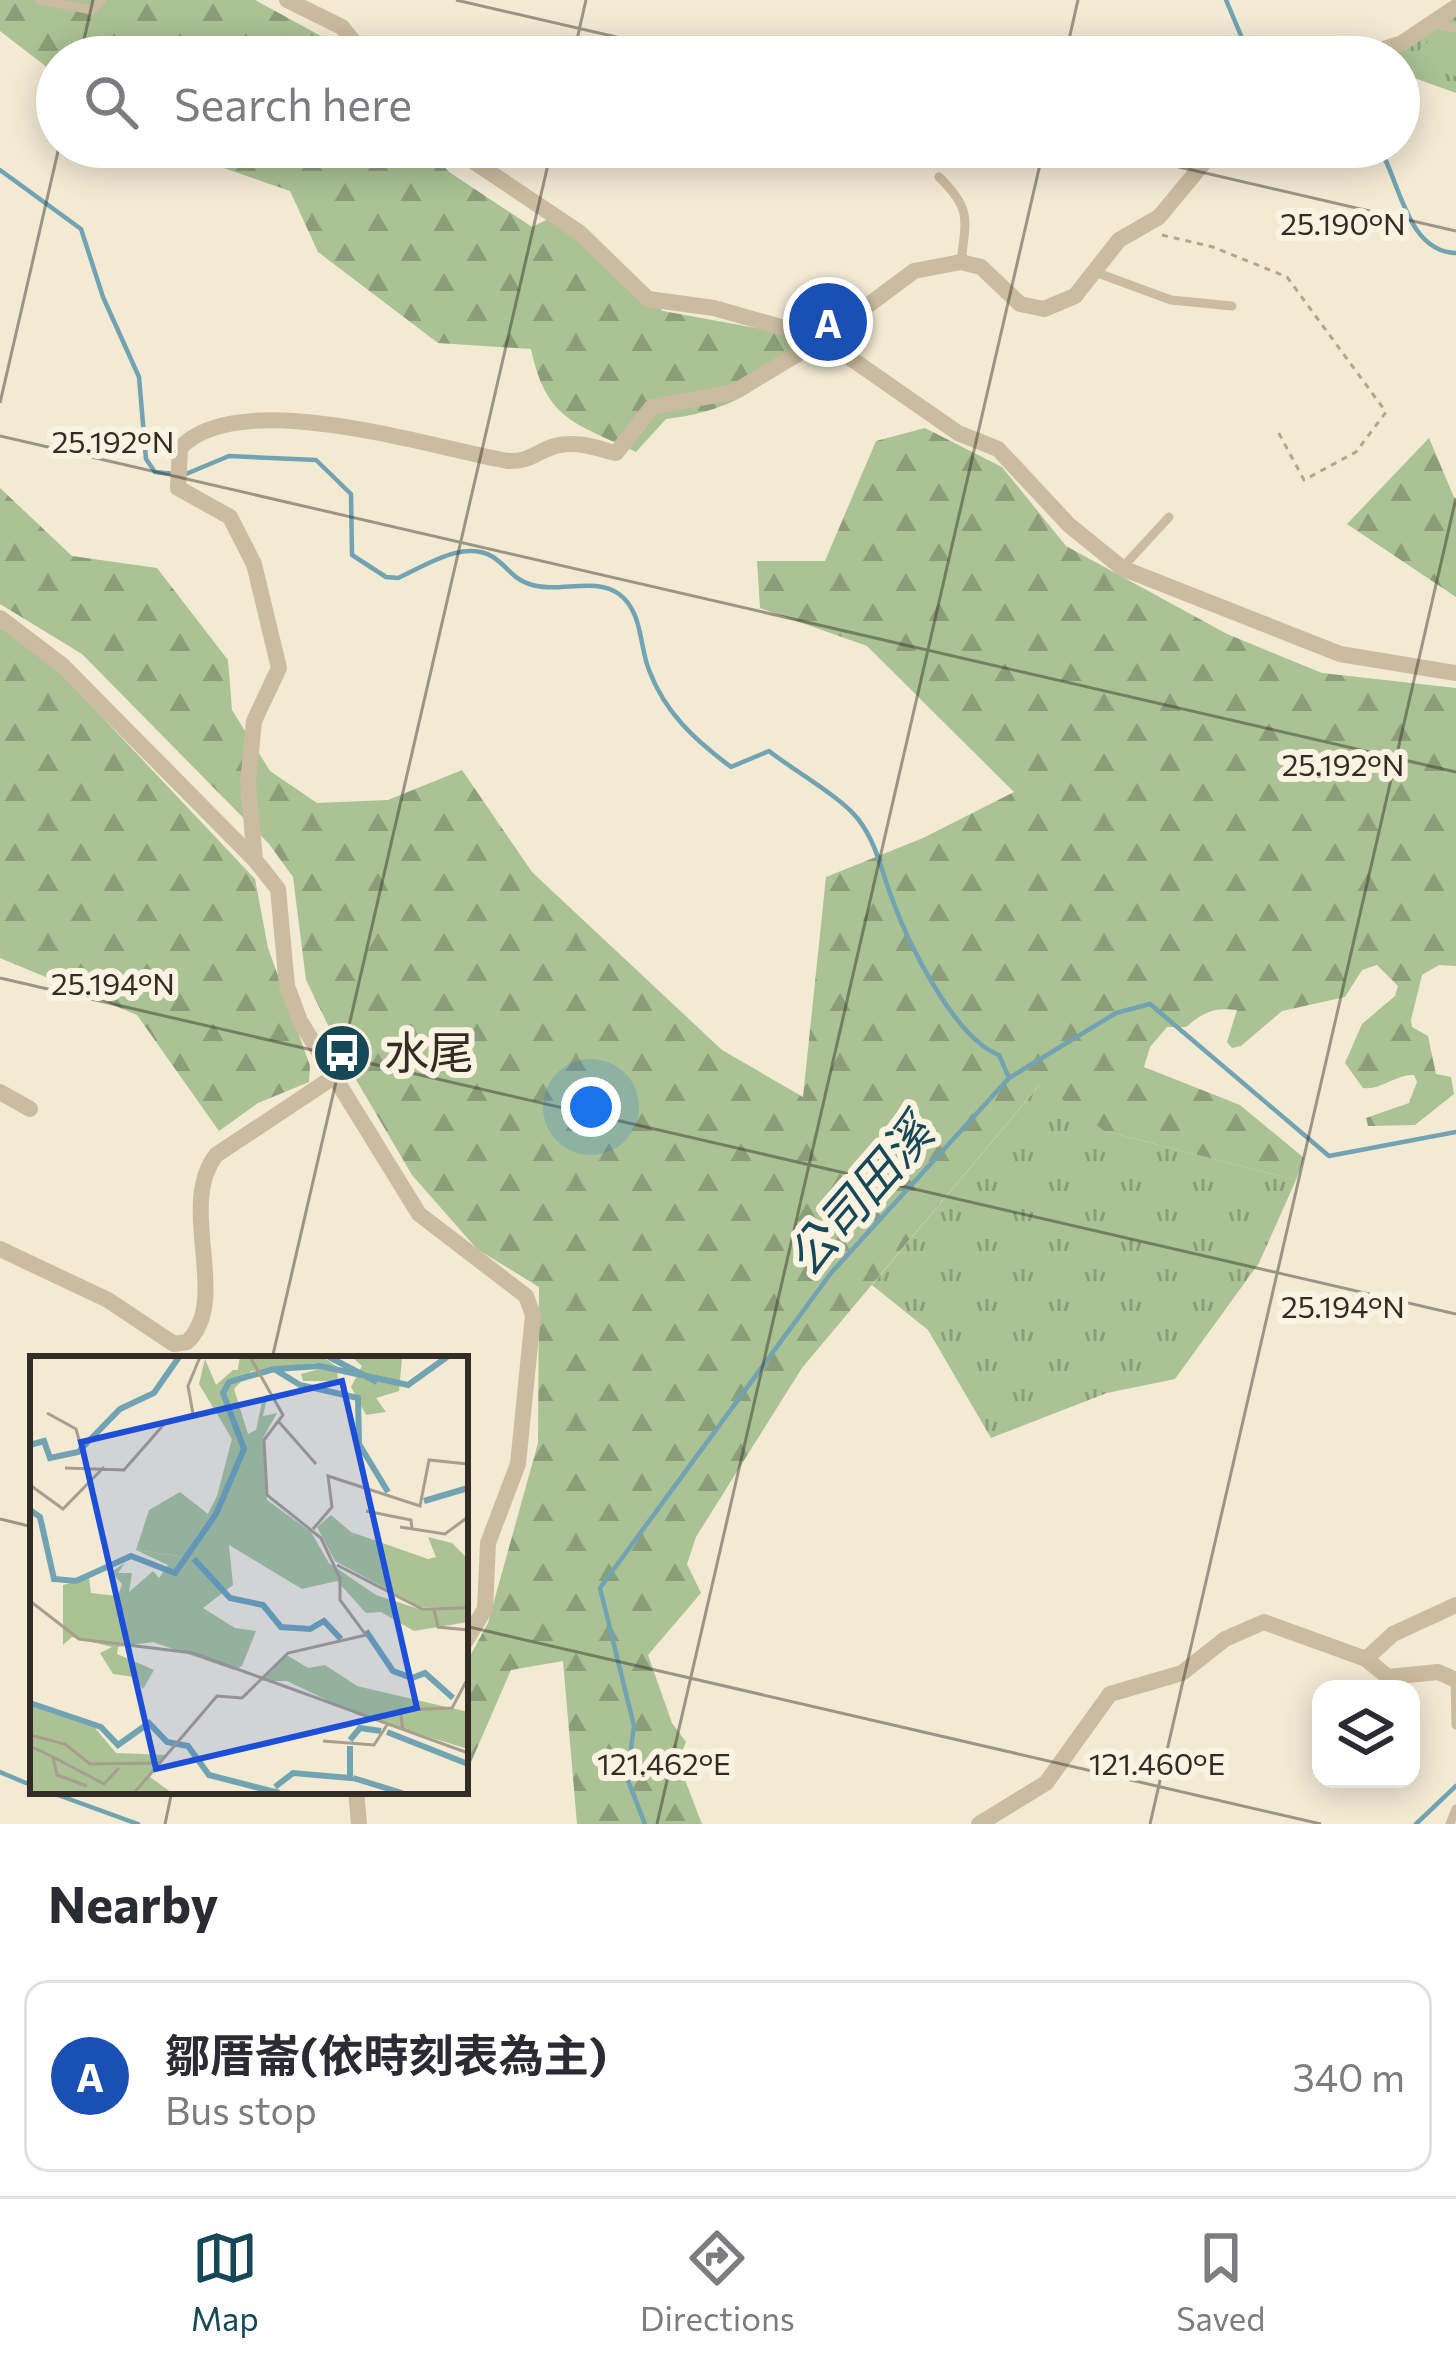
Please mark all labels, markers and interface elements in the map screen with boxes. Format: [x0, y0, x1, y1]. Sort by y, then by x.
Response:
search box [36, 36, 1420, 168]
icon: search [78, 69, 144, 135]
text: Search here [174, 75, 412, 130]
text: 25.190°N [1280, 204, 1406, 241]
pin: A [789, 277, 867, 367]
text: 25.192°N [52, 422, 174, 459]
text: 25.192°N [1282, 745, 1404, 782]
text: 25.194°N [51, 964, 175, 1001]
bus stop icon: 水尾 [311, 1022, 373, 1084]
place label: 水尾 [384, 1023, 474, 1078]
your location [561, 1077, 621, 1137]
water label: 公司田溪 [773, 1098, 947, 1286]
text: 25.194°N [1281, 1287, 1405, 1324]
inset map [30, 1356, 468, 1794]
map controls [1312, 1680, 1420, 1788]
button: layers [1312, 1680, 1420, 1788]
text: 121.462°E [597, 1744, 731, 1781]
text: 121.460°E [1089, 1744, 1225, 1781]
text: Nearby [48, 1871, 218, 1934]
text: 鄒厝崙(依時刻表為主) [165, 2026, 607, 2081]
text: A [76, 2052, 104, 2100]
text: 340 m [1292, 2052, 1405, 2100]
text: Bus stop [165, 2085, 317, 2133]
tab: Map [191, 2225, 259, 2338]
tab: Directions [640, 2225, 795, 2338]
tab: Saved [1176, 2225, 1265, 2338]

